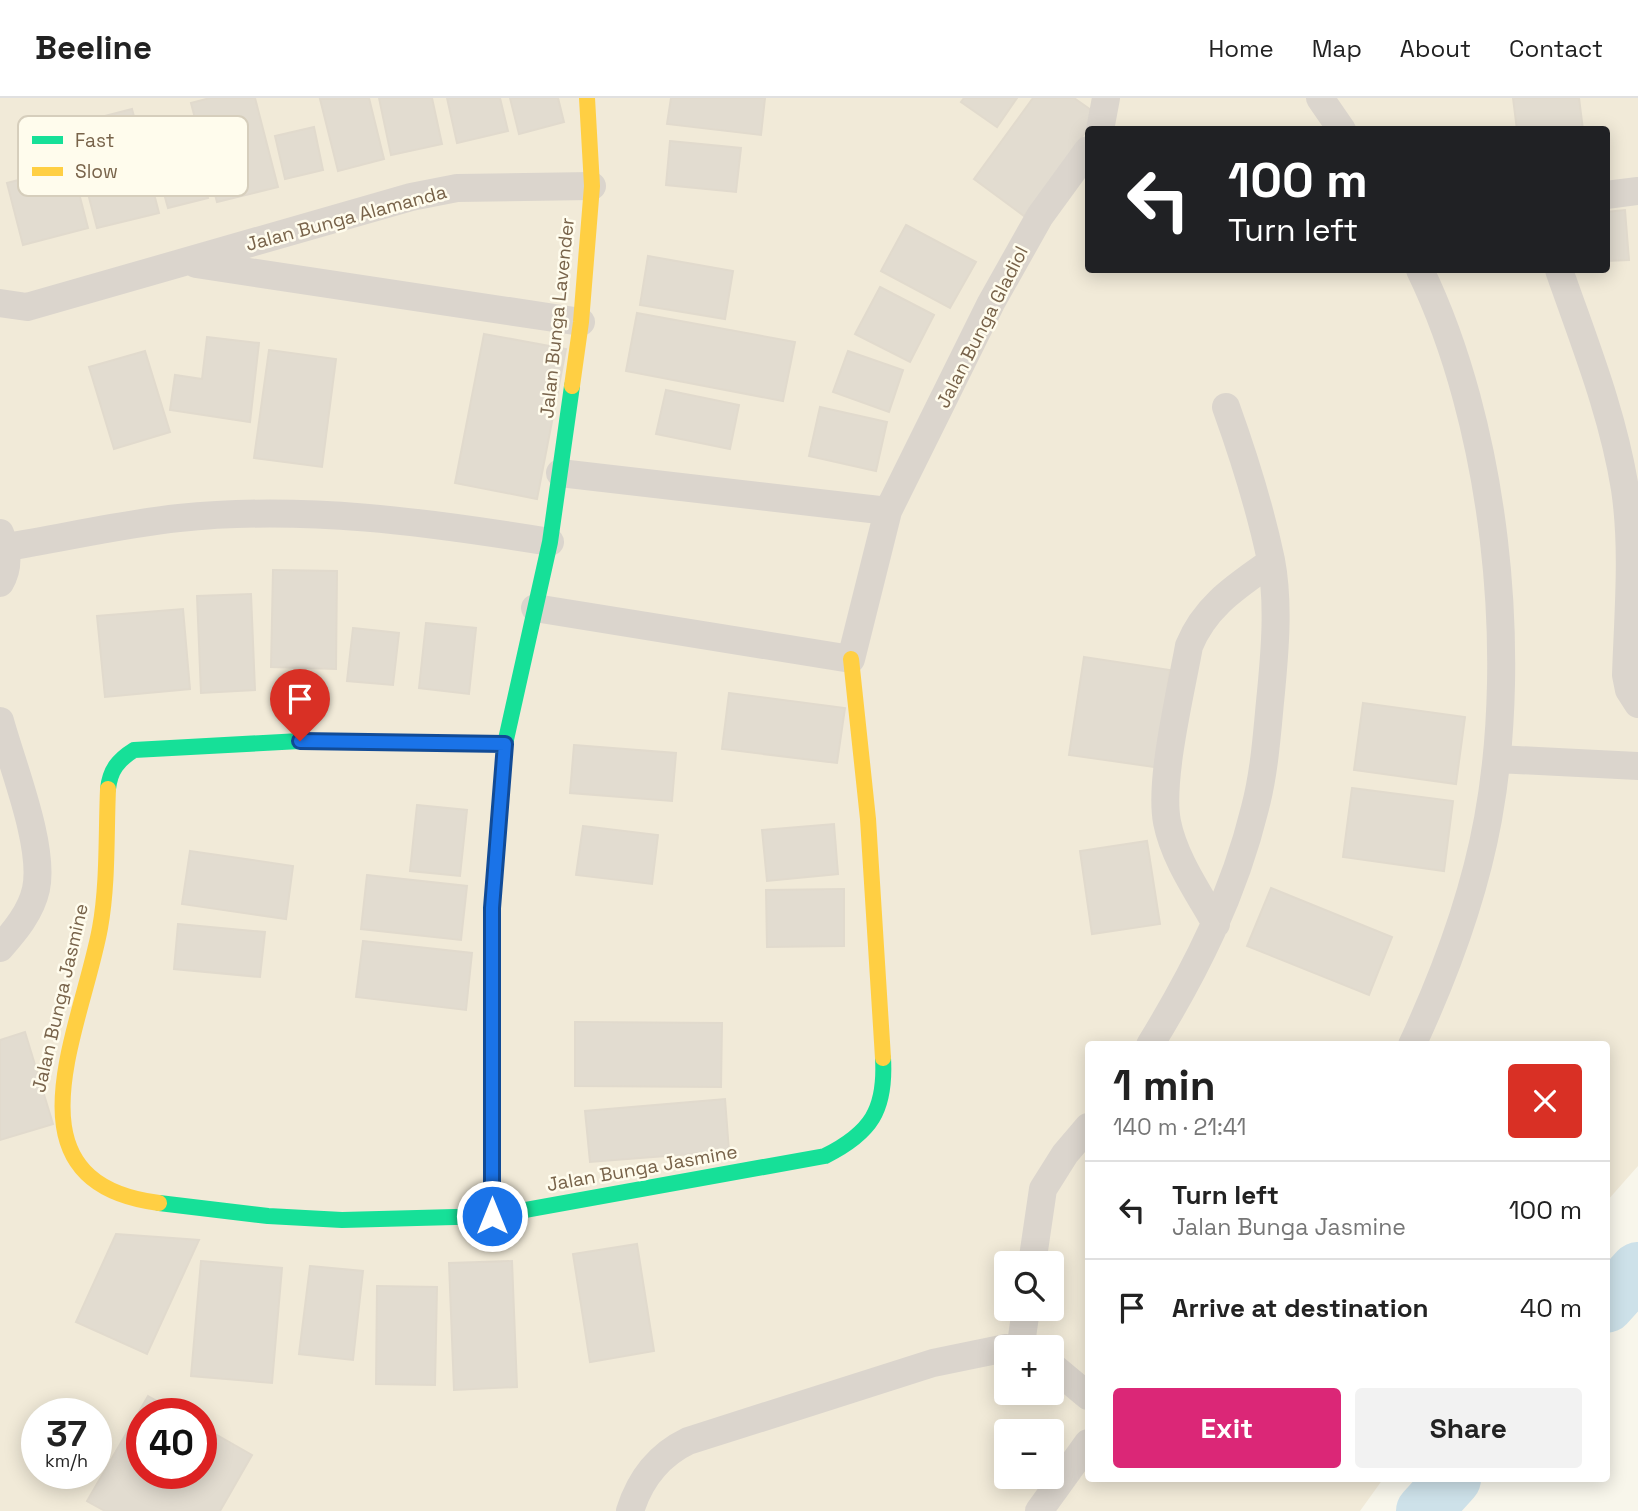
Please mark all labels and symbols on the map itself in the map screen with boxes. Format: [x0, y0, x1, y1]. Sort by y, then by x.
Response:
legend [18, 116, 248, 196]
text: Fast [75, 128, 115, 153]
text: Slow [75, 159, 118, 184]
street label: Jalan Bunga Alamanda [243, 179, 449, 257]
street label: Jalan Bunga Lavender [534, 216, 580, 420]
street label: Jalan Bunga Gladiol [930, 242, 1034, 412]
pin [270, 669, 330, 741]
street label: Jalan Bunga Jasmine [26, 901, 94, 1095]
street label: Jalan Bunga Jasmine [545, 1139, 739, 1197]
position arrow [455, 1179, 529, 1253]
speed limit sign: 40 [126, 1398, 217, 1489]

